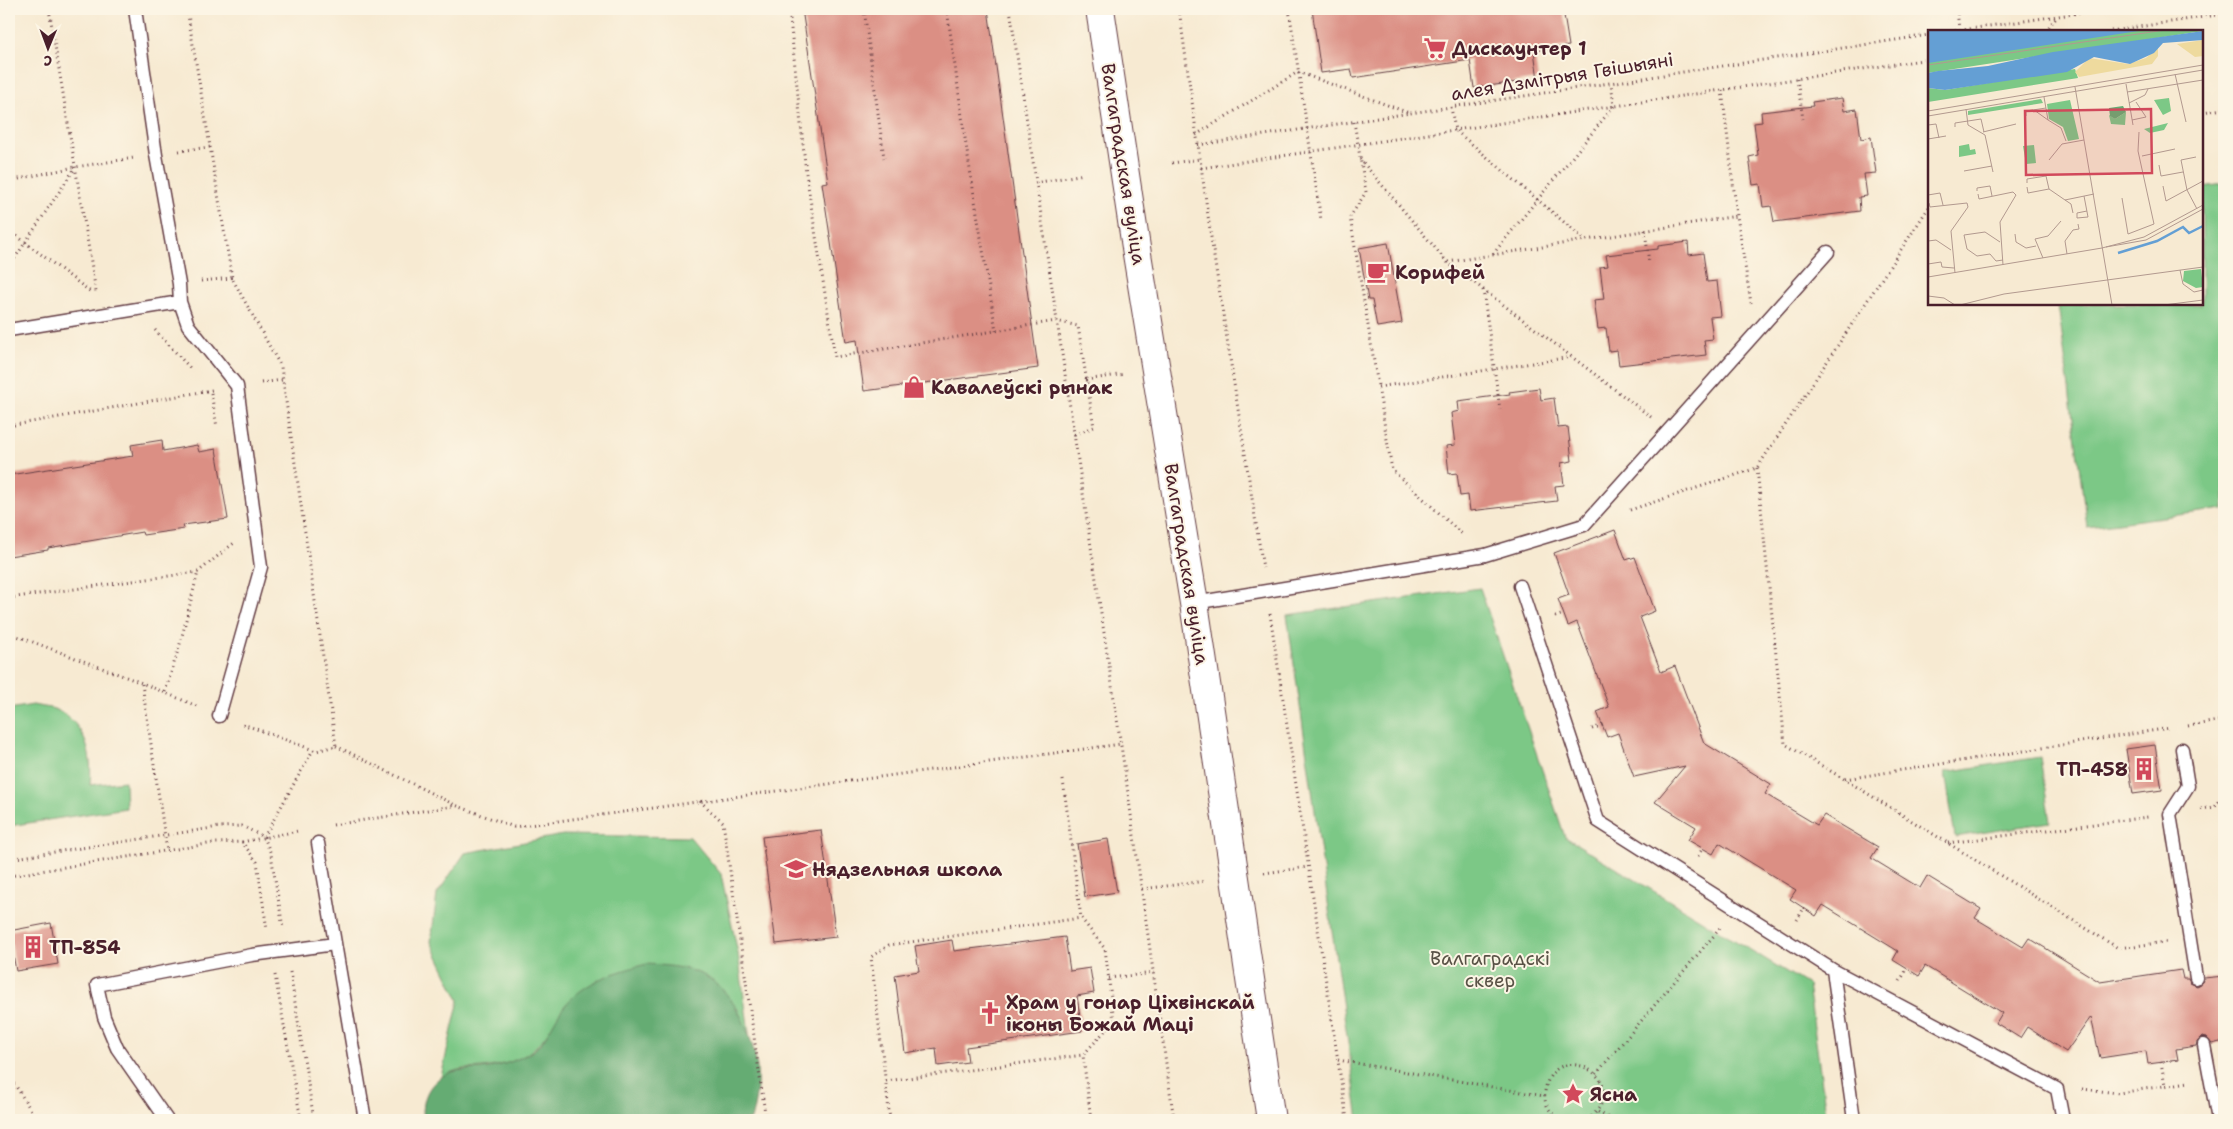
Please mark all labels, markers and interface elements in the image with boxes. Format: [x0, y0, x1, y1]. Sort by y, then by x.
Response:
north arrow [22, 22, 72, 72]
inset map [1928, 30, 2203, 305]
supermarket icon: Дискаунтер 1 [1422, 35, 1448, 61]
place label: Дискаунтер 1 [1452, 36, 1587, 61]
street label: алея Дзмітрыя Гвішыяні [1449, 47, 1675, 106]
text: С [43, 52, 52, 70]
street label: Валгаградская вуліца [1095, 62, 1152, 267]
cafe icon: Корифей [1365, 259, 1391, 285]
place label: Корифей [1395, 260, 1485, 285]
shop icon: Кавалеўскі рынак [901, 374, 927, 400]
place label: Кавалеўскі рынак [931, 375, 1113, 400]
street label: Валгаградская вуліца [1158, 462, 1215, 667]
building icon: ТП-458 [2131, 756, 2157, 782]
place label: ТП-458 [2056, 757, 2128, 782]
school or university icon: Нядзельная школа [783, 856, 809, 882]
place label: Нядзельная школа [812, 857, 1002, 882]
building icon: ТП-854 [20, 934, 46, 960]
place label: ТП-854 [49, 935, 121, 960]
park label: Валгаградскі сквер [1430, 946, 1550, 993]
place label: Храм у гонар Ціхвінскай іконы Божай Маці [1006, 990, 1255, 1037]
church icon: Храм у гонар Ціхвінскай іконы Божай Маці [977, 1000, 1003, 1026]
place icon: Ясна [1560, 1081, 1586, 1107]
place label: Ясна [1590, 1082, 1637, 1107]

